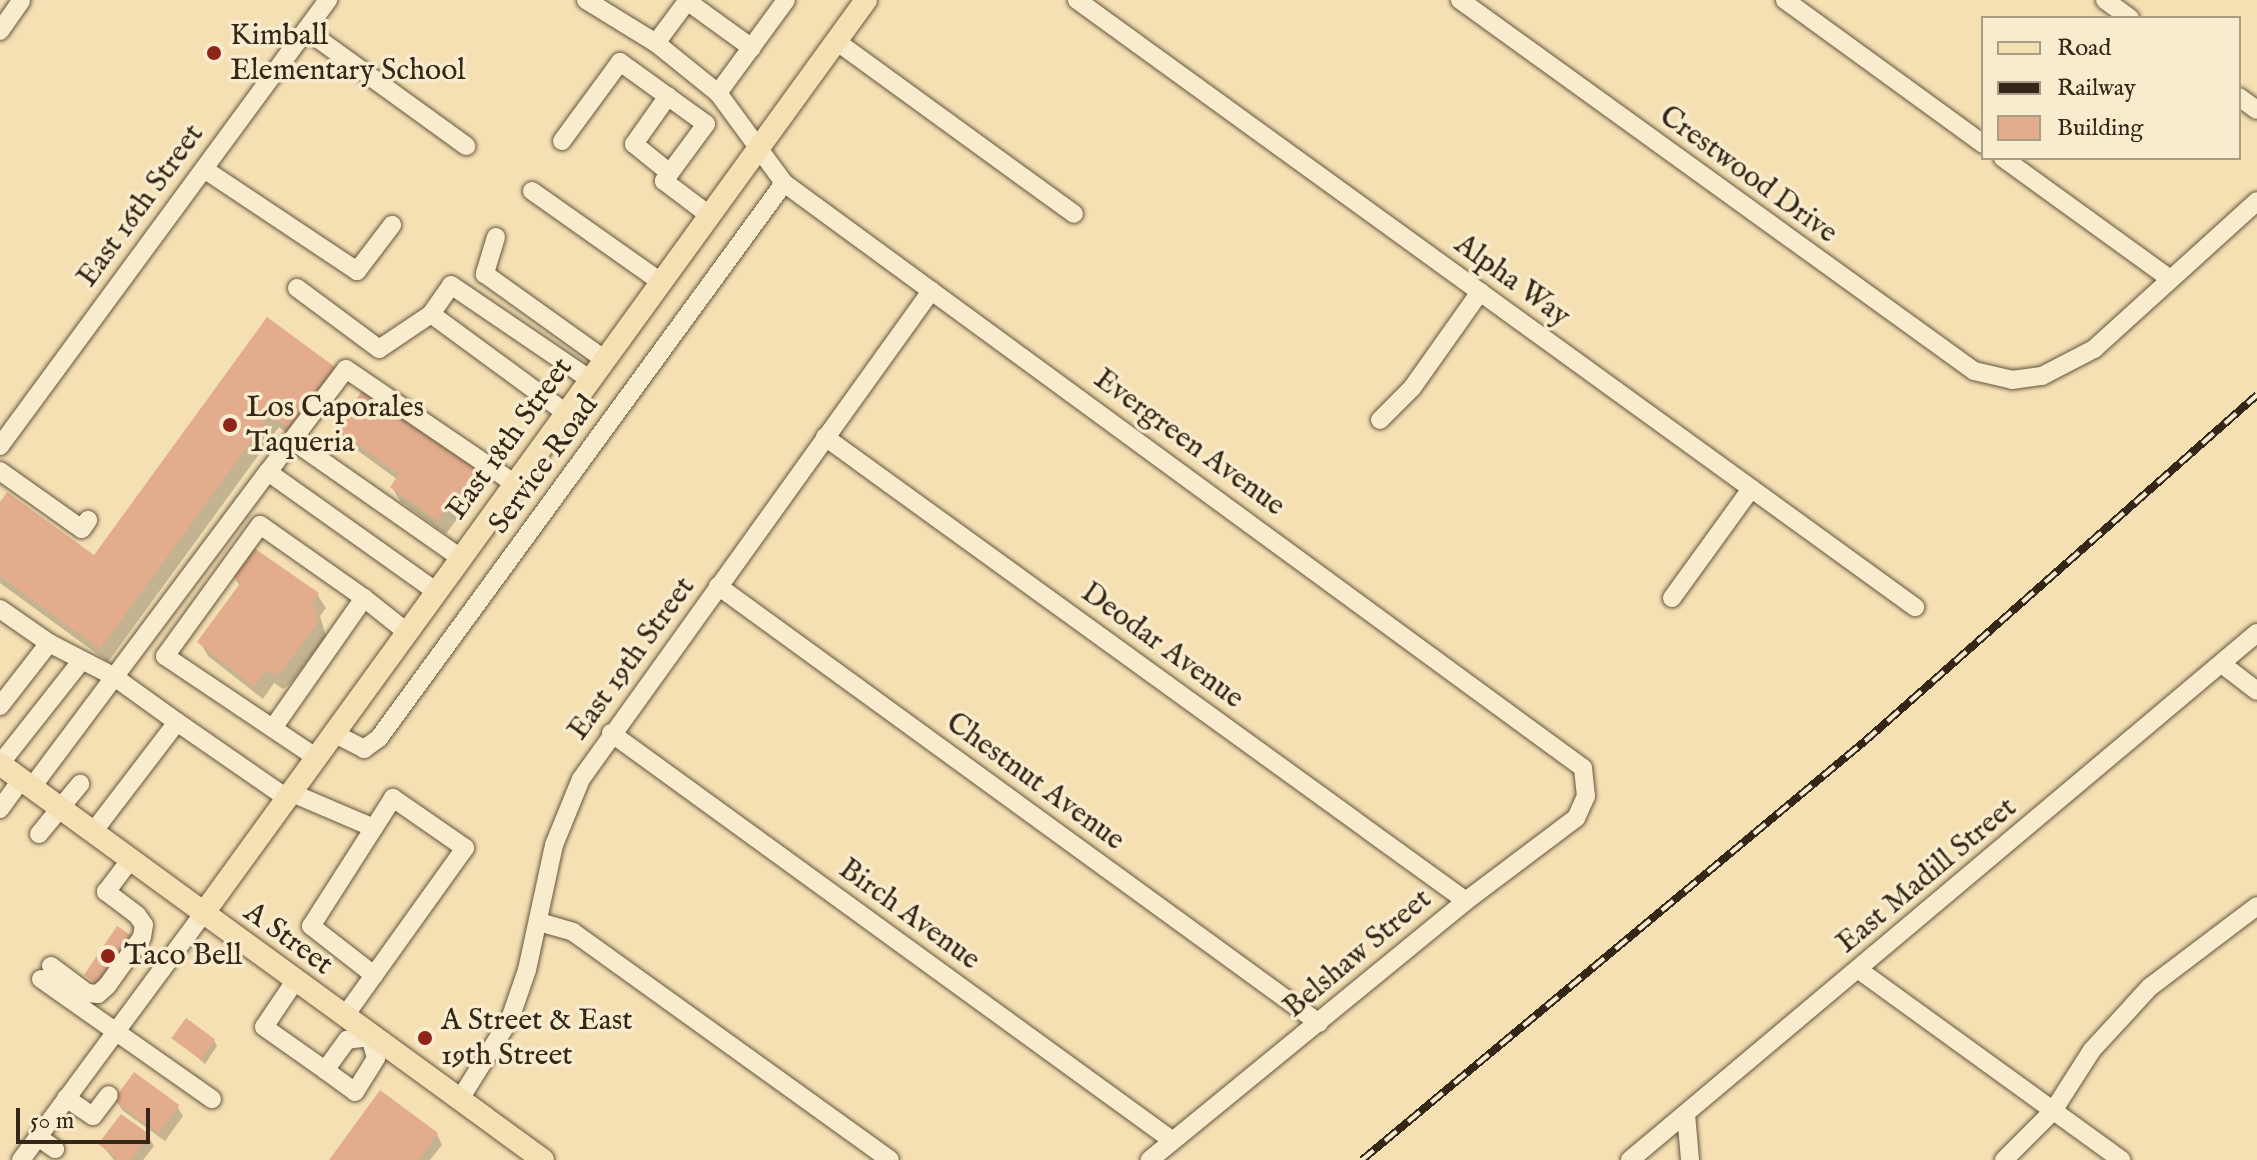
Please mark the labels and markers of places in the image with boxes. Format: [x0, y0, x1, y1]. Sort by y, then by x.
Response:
place label: Kimball Elementary School [230, 18, 466, 88]
marker: Kimball Elementary School [205, 44, 223, 62]
place label: Los Caporales Taqueria [246, 390, 424, 460]
marker: Los Caporales Taqueria [221, 416, 239, 434]
place label: Taco Bell [124, 938, 242, 974]
marker: Taco Bell [99, 947, 117, 965]
place label: A Street & East 19th Street [441, 1003, 633, 1074]
marker: A Street & East 19th Street [416, 1029, 434, 1047]

